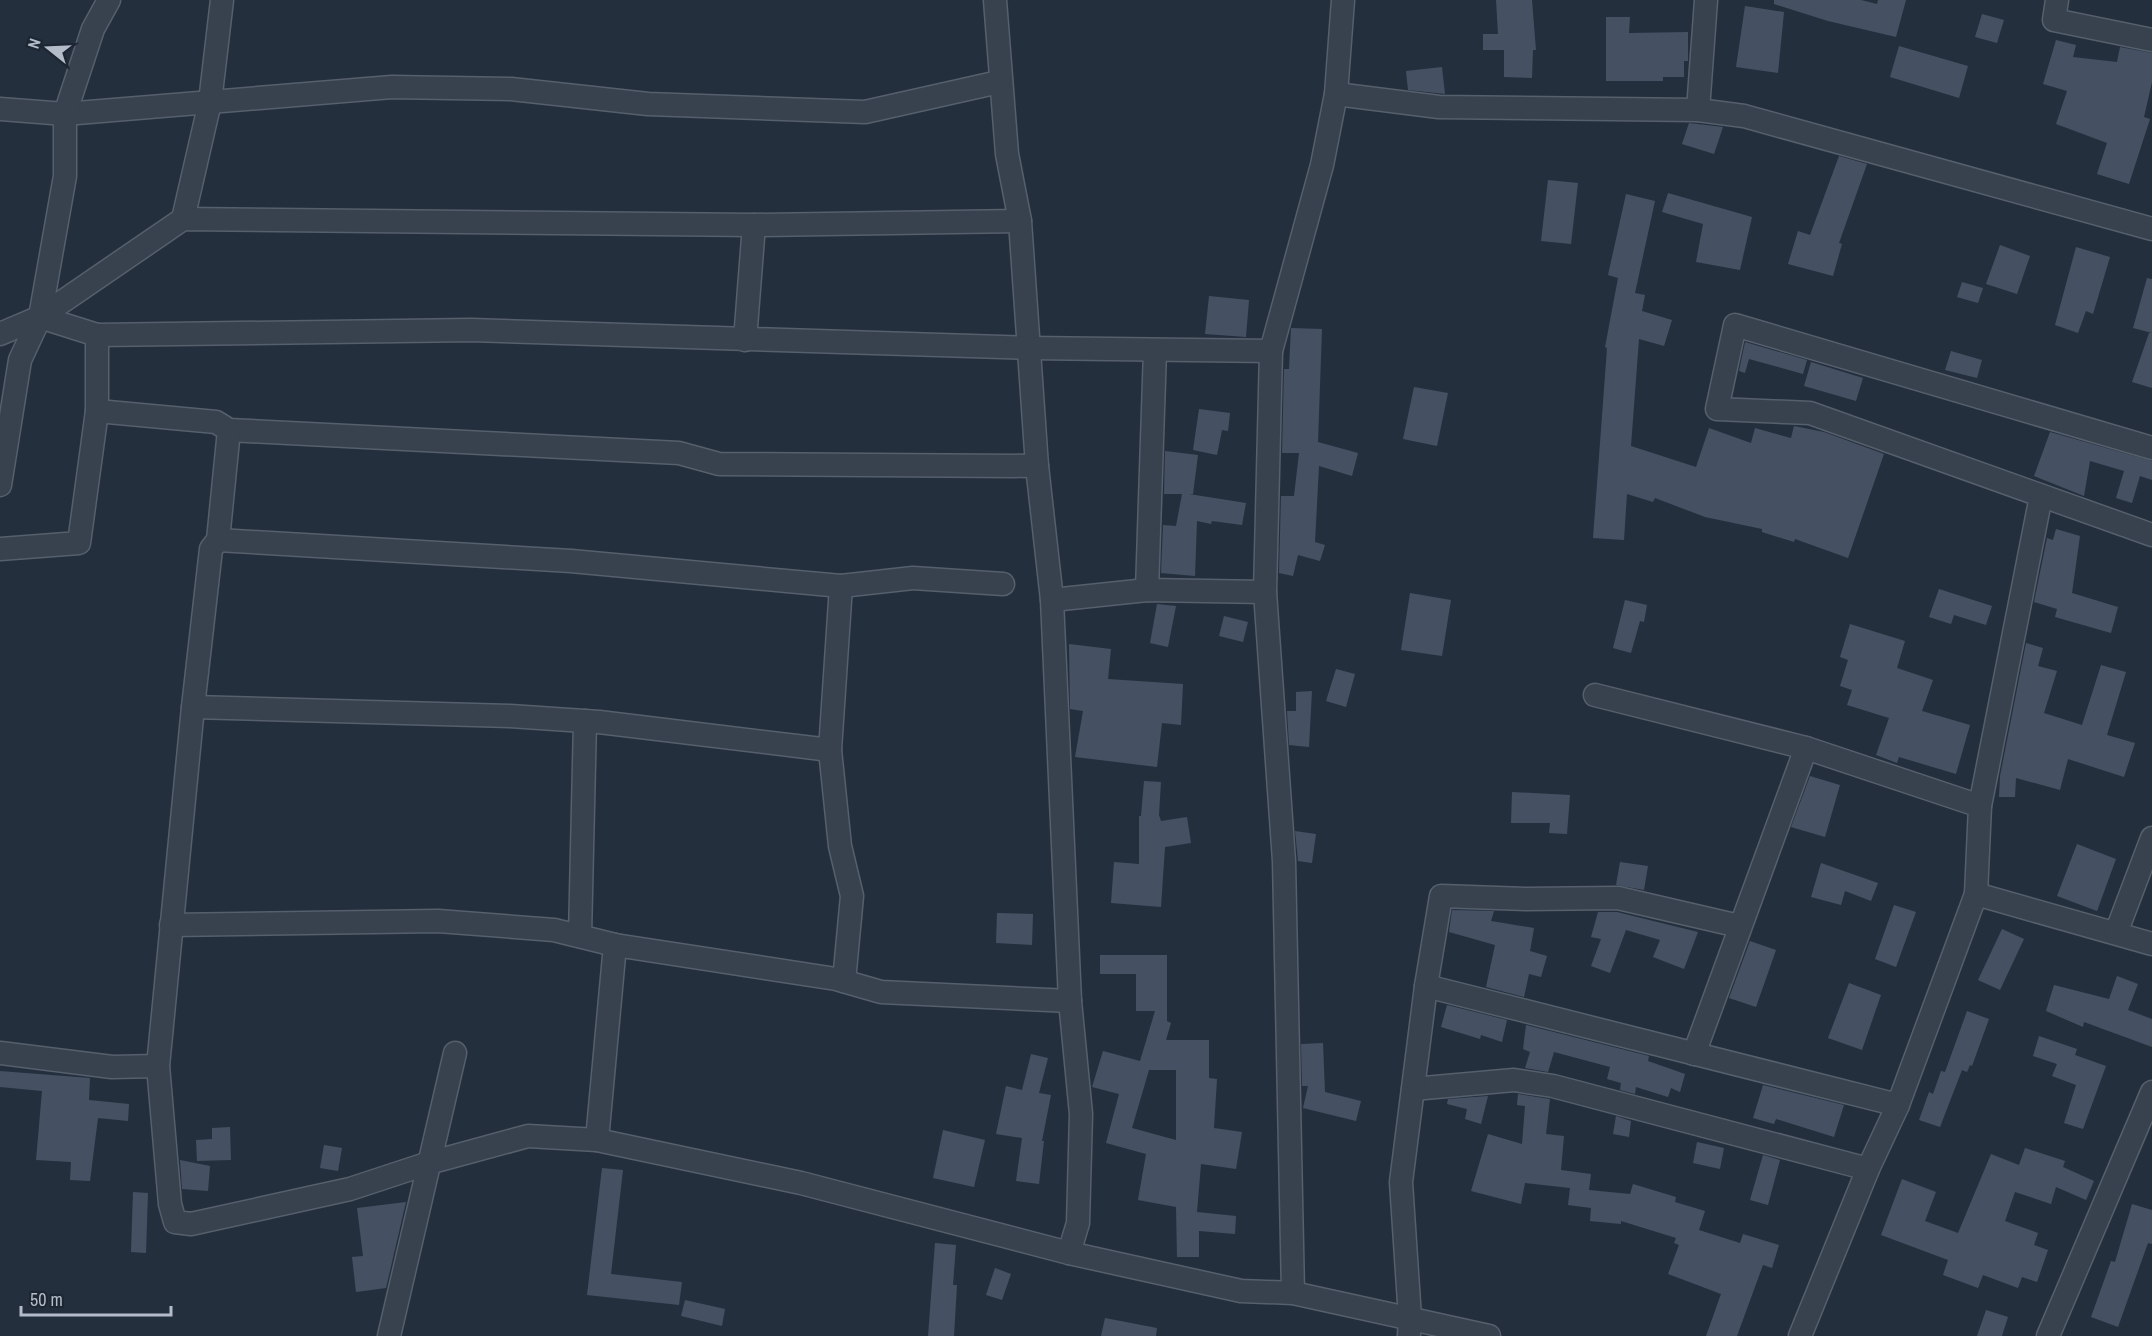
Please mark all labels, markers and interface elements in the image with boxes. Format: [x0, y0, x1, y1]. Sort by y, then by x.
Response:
north arrow [18, 18, 78, 78]
text: N [22, 35, 46, 51]
scale bar [21, 1279, 171, 1317]
text: 50 m [30, 1287, 63, 1312]

